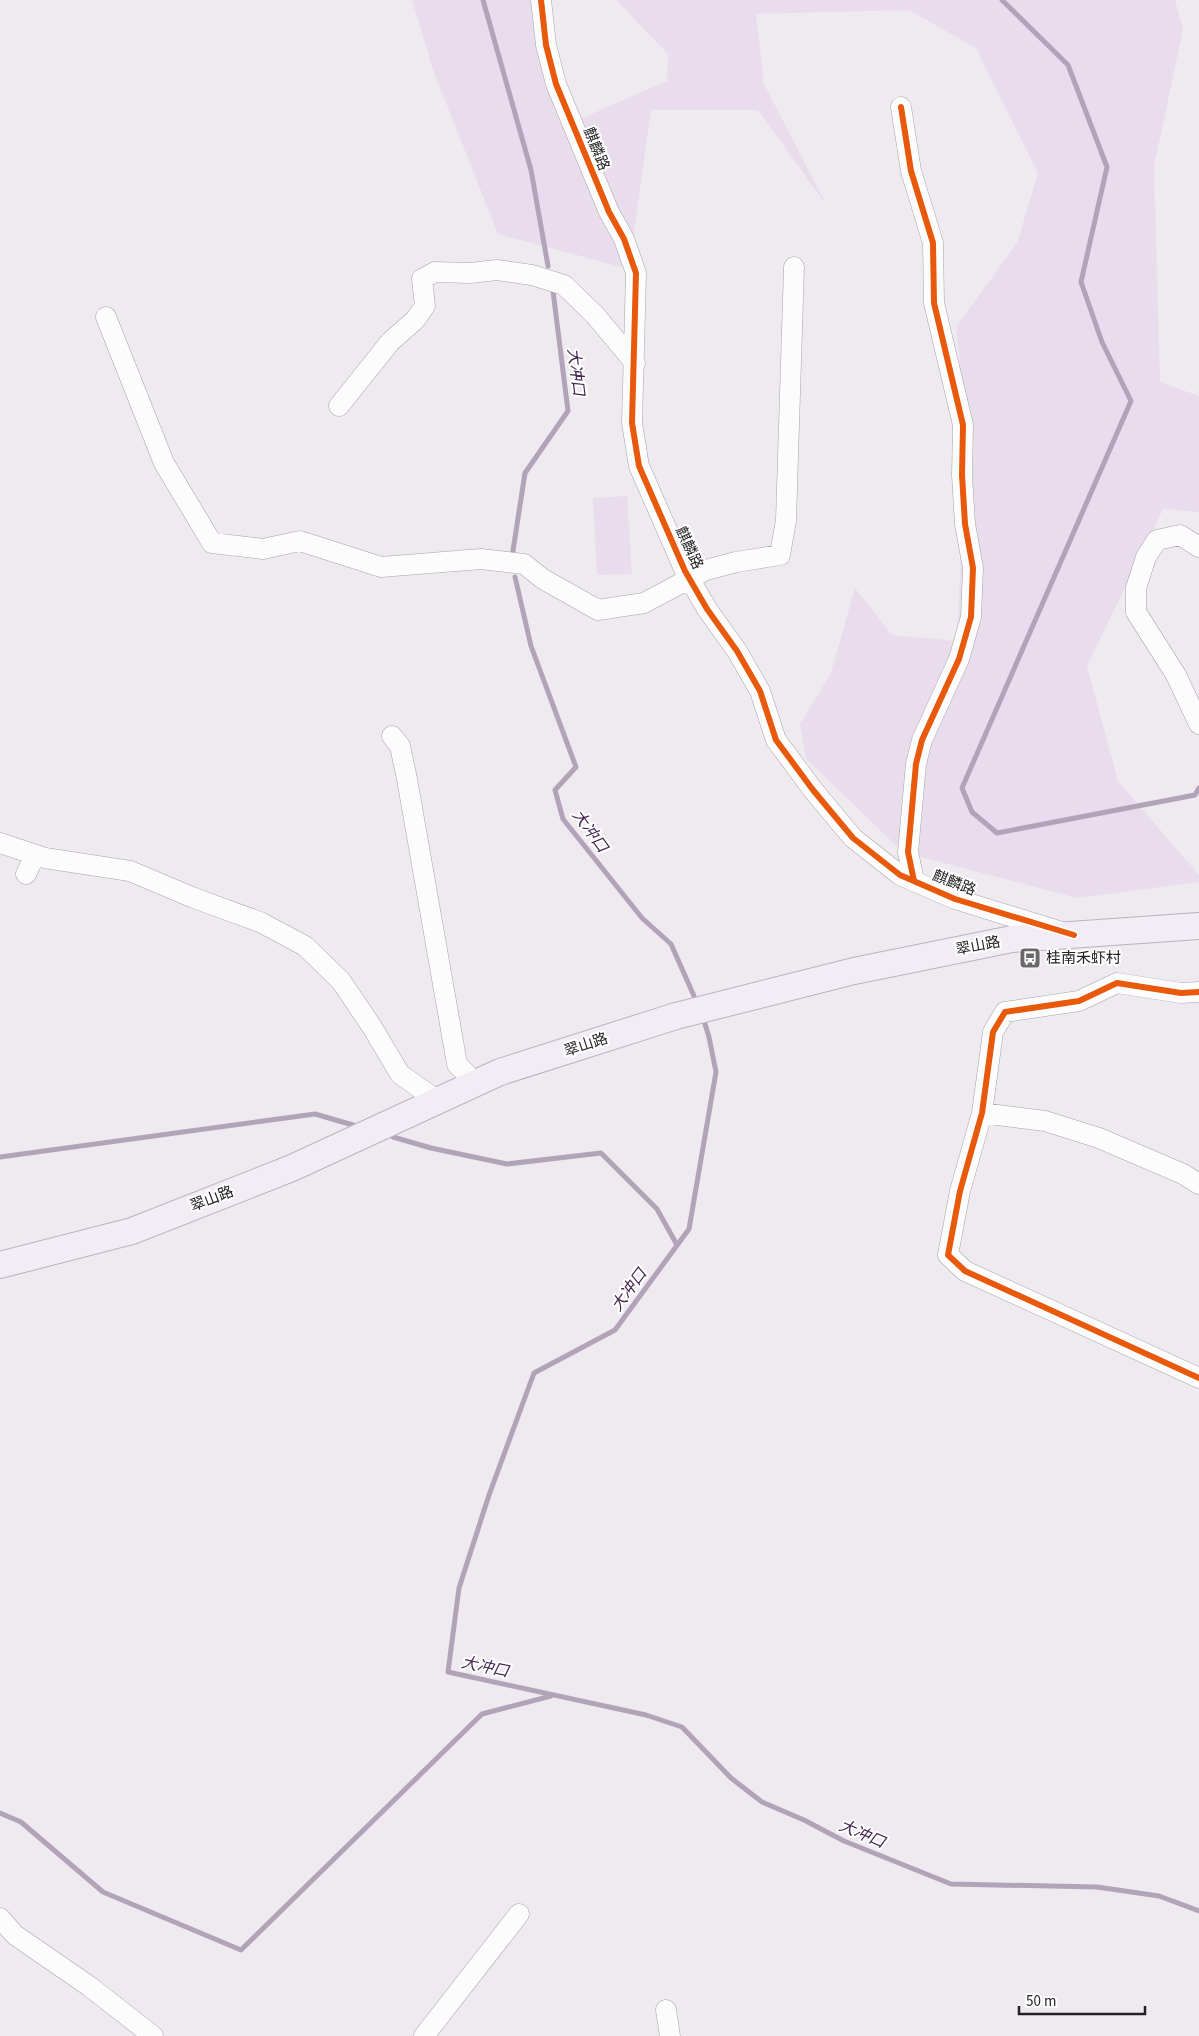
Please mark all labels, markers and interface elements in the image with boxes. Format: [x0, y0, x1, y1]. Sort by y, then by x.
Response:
street label: 麒麟路 [578, 124, 614, 174]
water label: 大冲口 [562, 347, 590, 398]
street label: 麒麟路 [670, 523, 708, 573]
water label: 大冲口 [567, 805, 614, 858]
street label: 麒麟路 [929, 865, 979, 901]
street label: 翠山路 [954, 931, 1002, 961]
bus stop icon: 桂南禾虾村 [1018, 946, 1042, 970]
place label: 桂南禾虾村 [1046, 948, 1121, 969]
street label: 翠山路 [561, 1028, 611, 1062]
street label: 翠山路 [187, 1181, 237, 1217]
water label: 大冲口 [606, 1263, 653, 1316]
water label: 大冲口 [459, 1651, 512, 1683]
water label: 大冲口 [836, 1814, 889, 1854]
scale bar [1019, 1984, 1145, 2016]
text: 50 m [1026, 1991, 1056, 2012]

